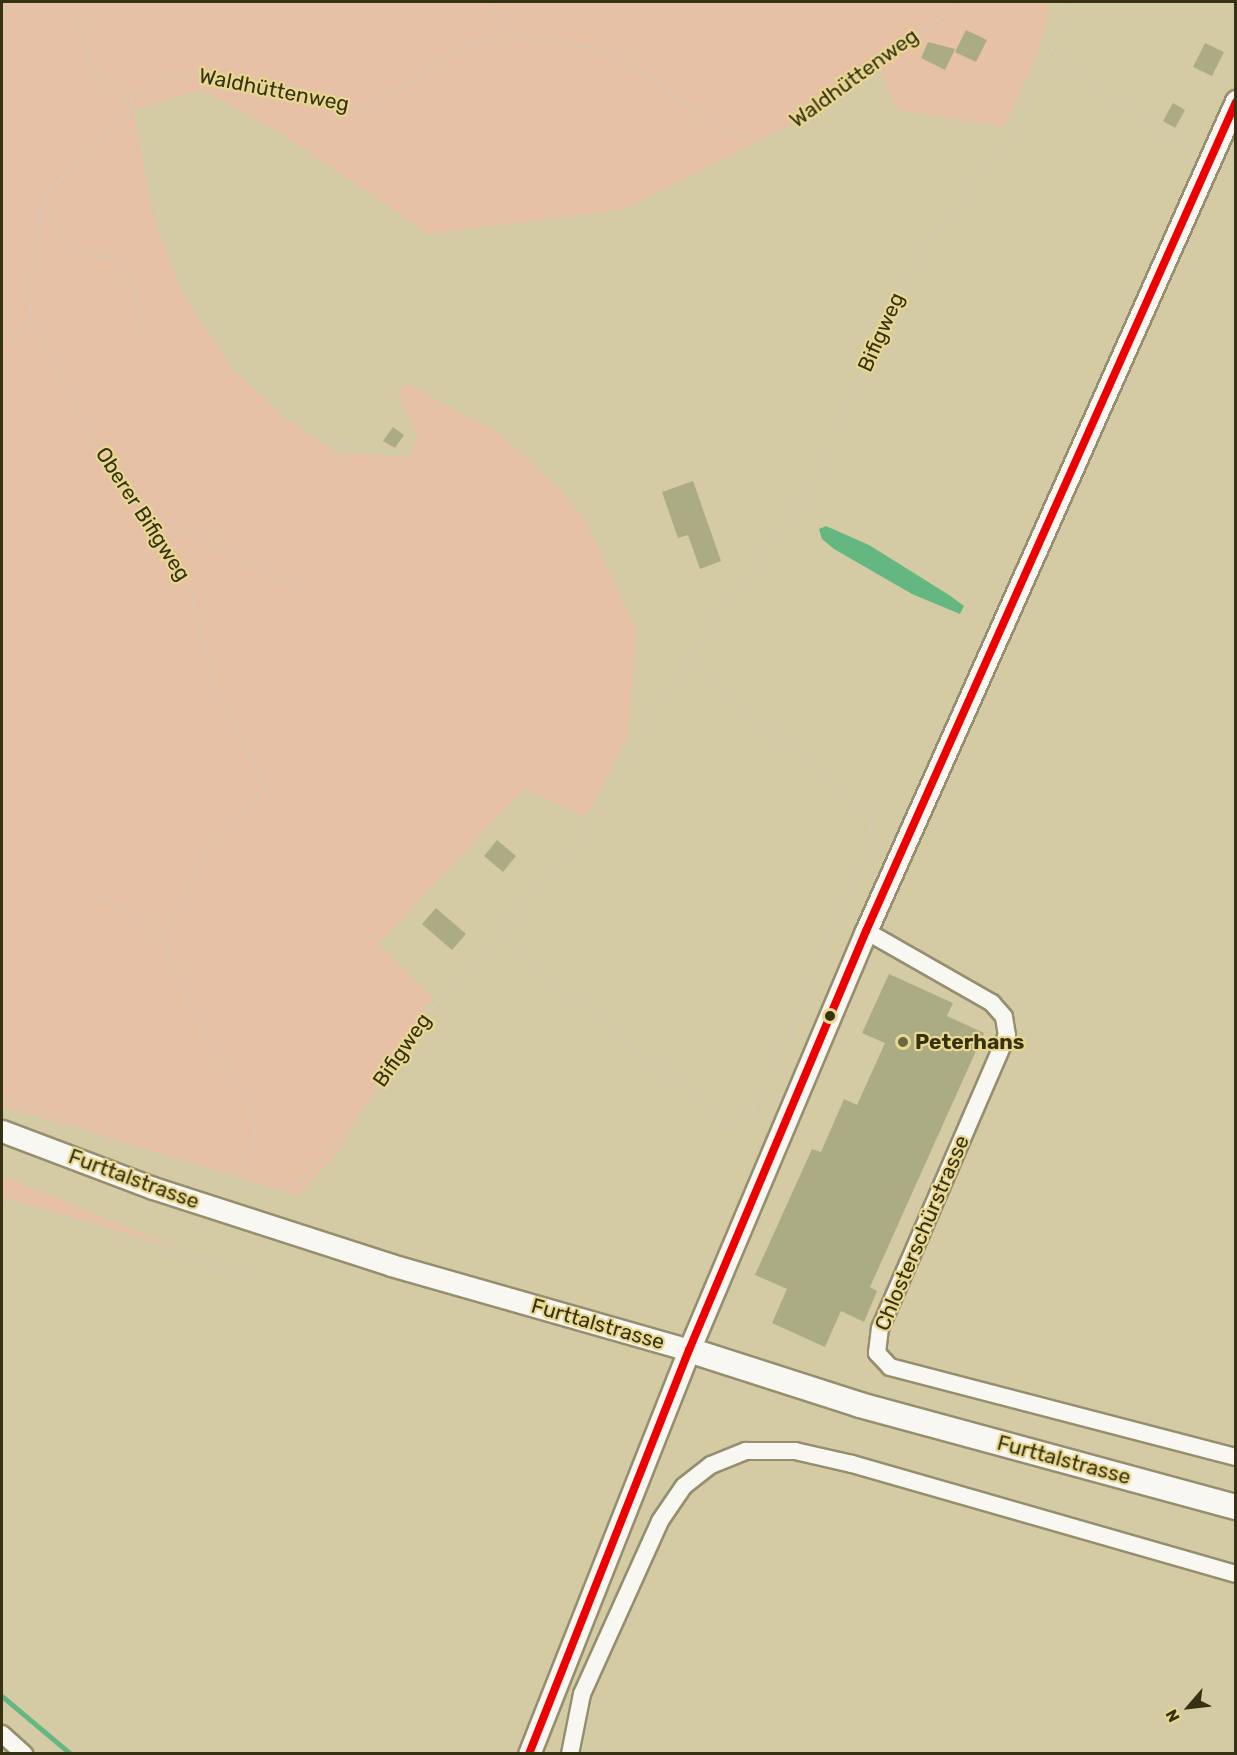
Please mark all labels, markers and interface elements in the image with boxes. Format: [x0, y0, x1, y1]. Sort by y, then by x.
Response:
street label: Waldhüttenweg [785, 23, 923, 133]
street label: Waldhüttenweg [197, 63, 351, 117]
street label: Bifigweg [852, 288, 910, 376]
street label: Oberer Bifigweg [90, 442, 196, 586]
street label: Bifigweg [368, 1008, 436, 1092]
unlabelled marker [824, 1010, 836, 1022]
place label: Peterhans [915, 1029, 1024, 1055]
marker: Peterhans [896, 1035, 910, 1049]
street label: Chlosterschürstrasse [869, 1132, 975, 1334]
street label: Furttalstrasse [65, 1144, 203, 1214]
street label: Furttalstrasse [529, 1293, 667, 1355]
street label: Furttalstrasse [994, 1430, 1134, 1490]
north arrow [1159, 1677, 1219, 1737]
text: N [1162, 1706, 1184, 1725]

